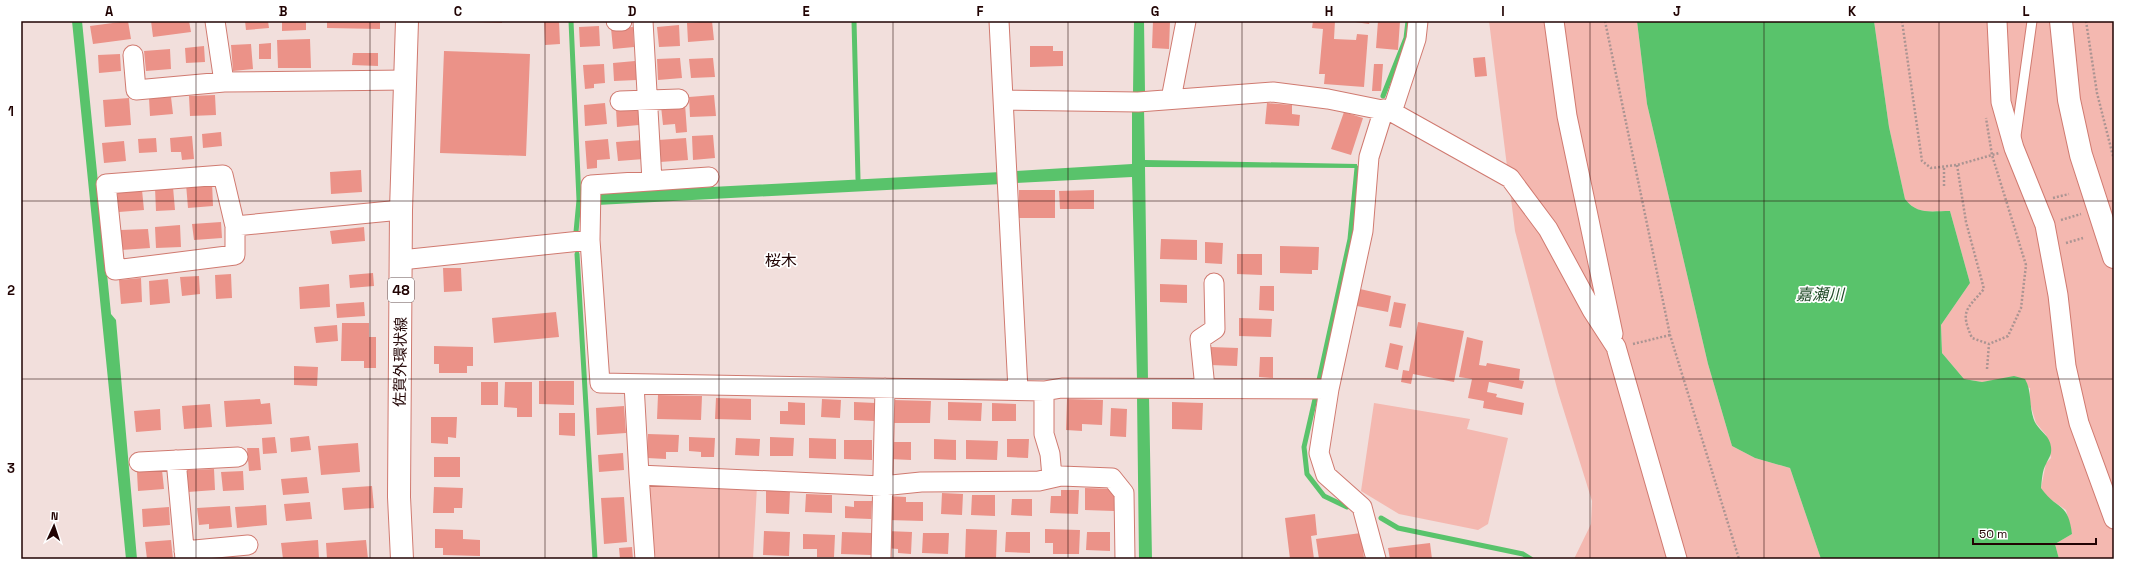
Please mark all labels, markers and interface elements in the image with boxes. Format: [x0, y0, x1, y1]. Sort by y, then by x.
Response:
text: A [105, 3, 114, 20]
text: B [279, 3, 288, 20]
text: C [454, 3, 462, 20]
text: D [628, 3, 637, 20]
text: E [802, 3, 810, 20]
text: F [977, 3, 984, 20]
text: G [1151, 3, 1159, 20]
text: H [1325, 3, 1333, 20]
text: I [1501, 3, 1505, 20]
text: J [1673, 3, 1681, 20]
text: K [1848, 3, 1857, 20]
text: L [2022, 3, 2030, 20]
text: 1 [8, 103, 14, 120]
district label: 桜木 [765, 250, 797, 271]
road number: 48 [388, 278, 414, 302]
text: 2 [7, 282, 15, 299]
water label: 嘉瀬川 [1796, 284, 1846, 305]
street label: 佐賀外環状線 [390, 317, 410, 407]
text: 3 [7, 460, 15, 477]
north arrow [34, 506, 74, 546]
text: N [50, 509, 59, 523]
scale bar [1973, 520, 2096, 546]
text: 50 m [1979, 526, 2007, 542]

